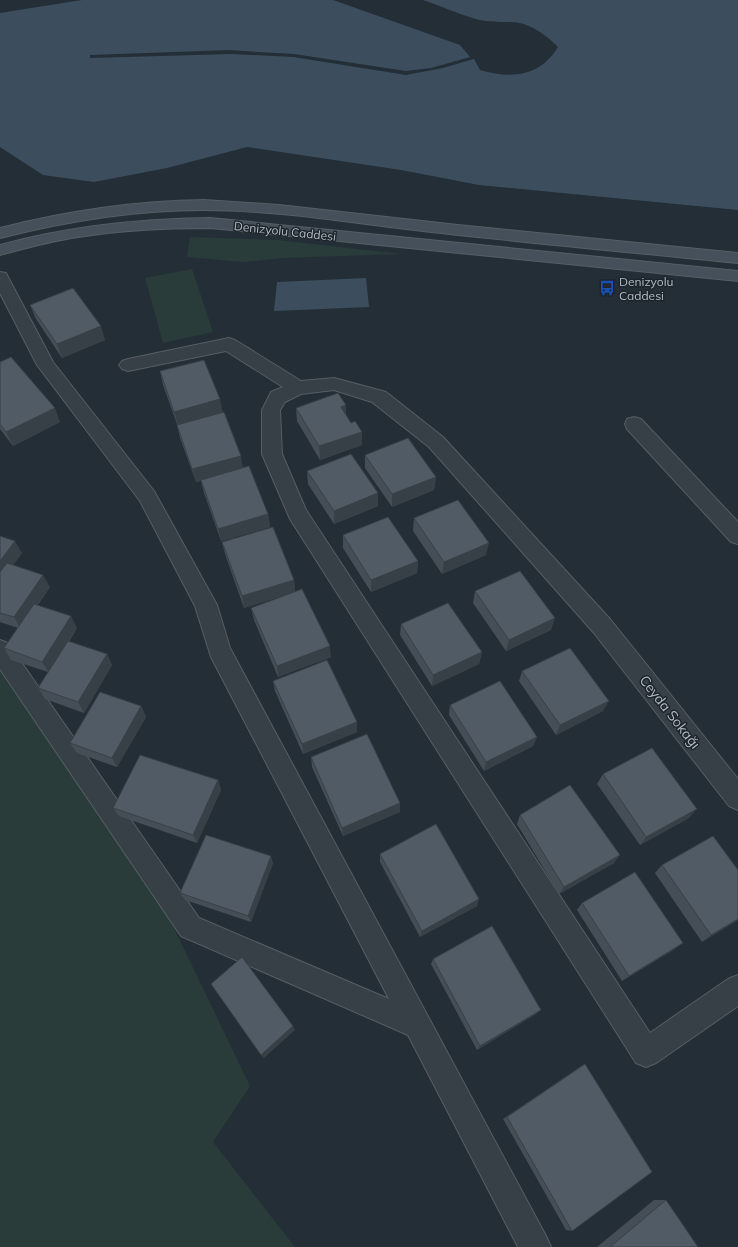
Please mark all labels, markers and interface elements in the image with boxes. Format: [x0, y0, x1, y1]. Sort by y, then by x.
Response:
street label: Denizyolu Caddesi [233, 218, 337, 244]
place label: Denizyolu Caddesi [619, 274, 673, 303]
bus stop icon: Denizyolu Caddesi [598, 279, 616, 297]
street label: Ceyda Sokağı [636, 672, 704, 752]

